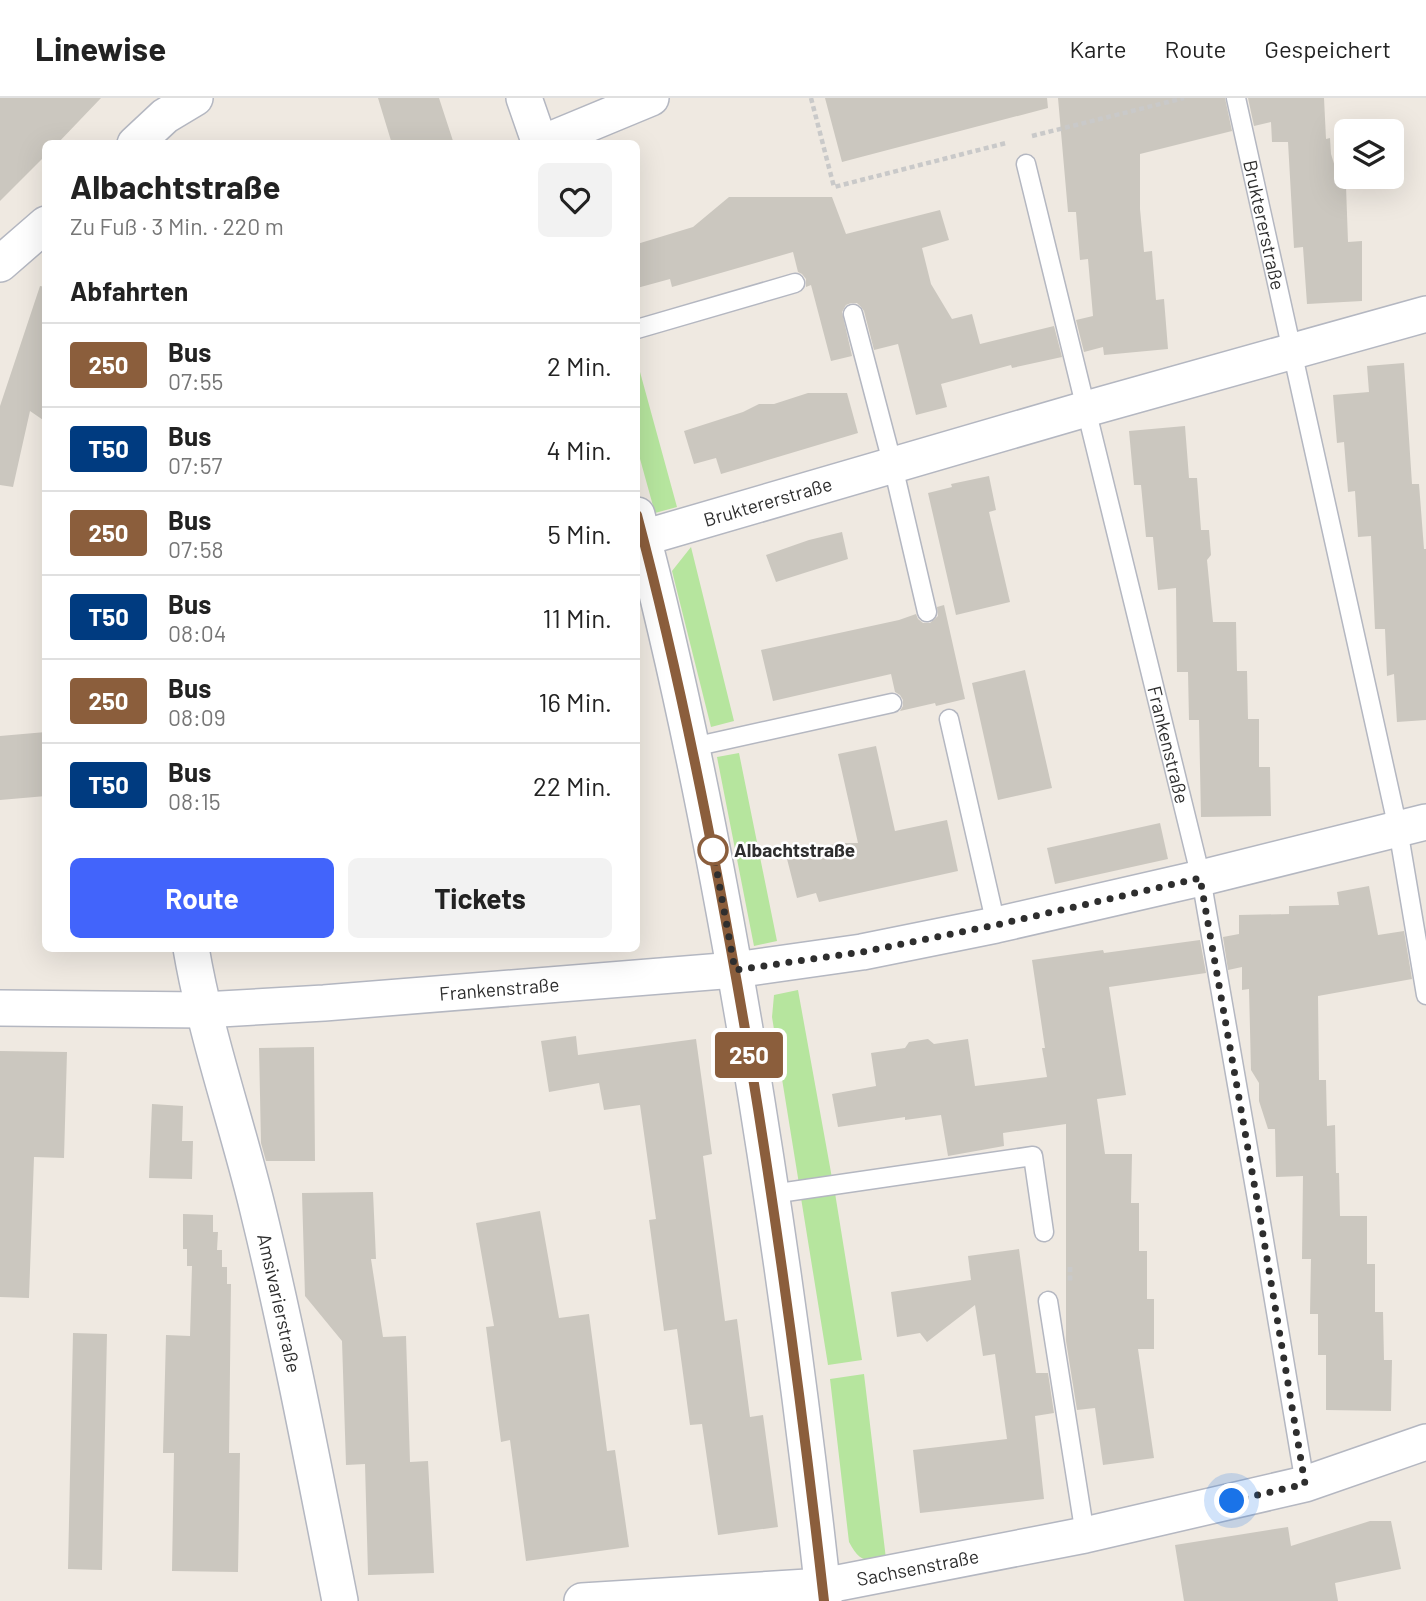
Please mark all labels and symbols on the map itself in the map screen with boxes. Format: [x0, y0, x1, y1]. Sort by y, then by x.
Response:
street label: Bruktererstraße [1239, 158, 1290, 292]
street label: Bruktererstraße [701, 472, 835, 531]
street label: Frankenstraße [1143, 683, 1194, 806]
marker: Albachtstraße [698, 835, 728, 865]
place label: Albachtstraße [734, 838, 855, 861]
street label: Frankenstraße [438, 972, 560, 1005]
line badge: 250 [709, 1032, 789, 1078]
street label: Amsivarierstraße [253, 1231, 306, 1375]
your location [1214, 1483, 1249, 1518]
street label: Sachsenstraße [855, 1544, 981, 1590]

